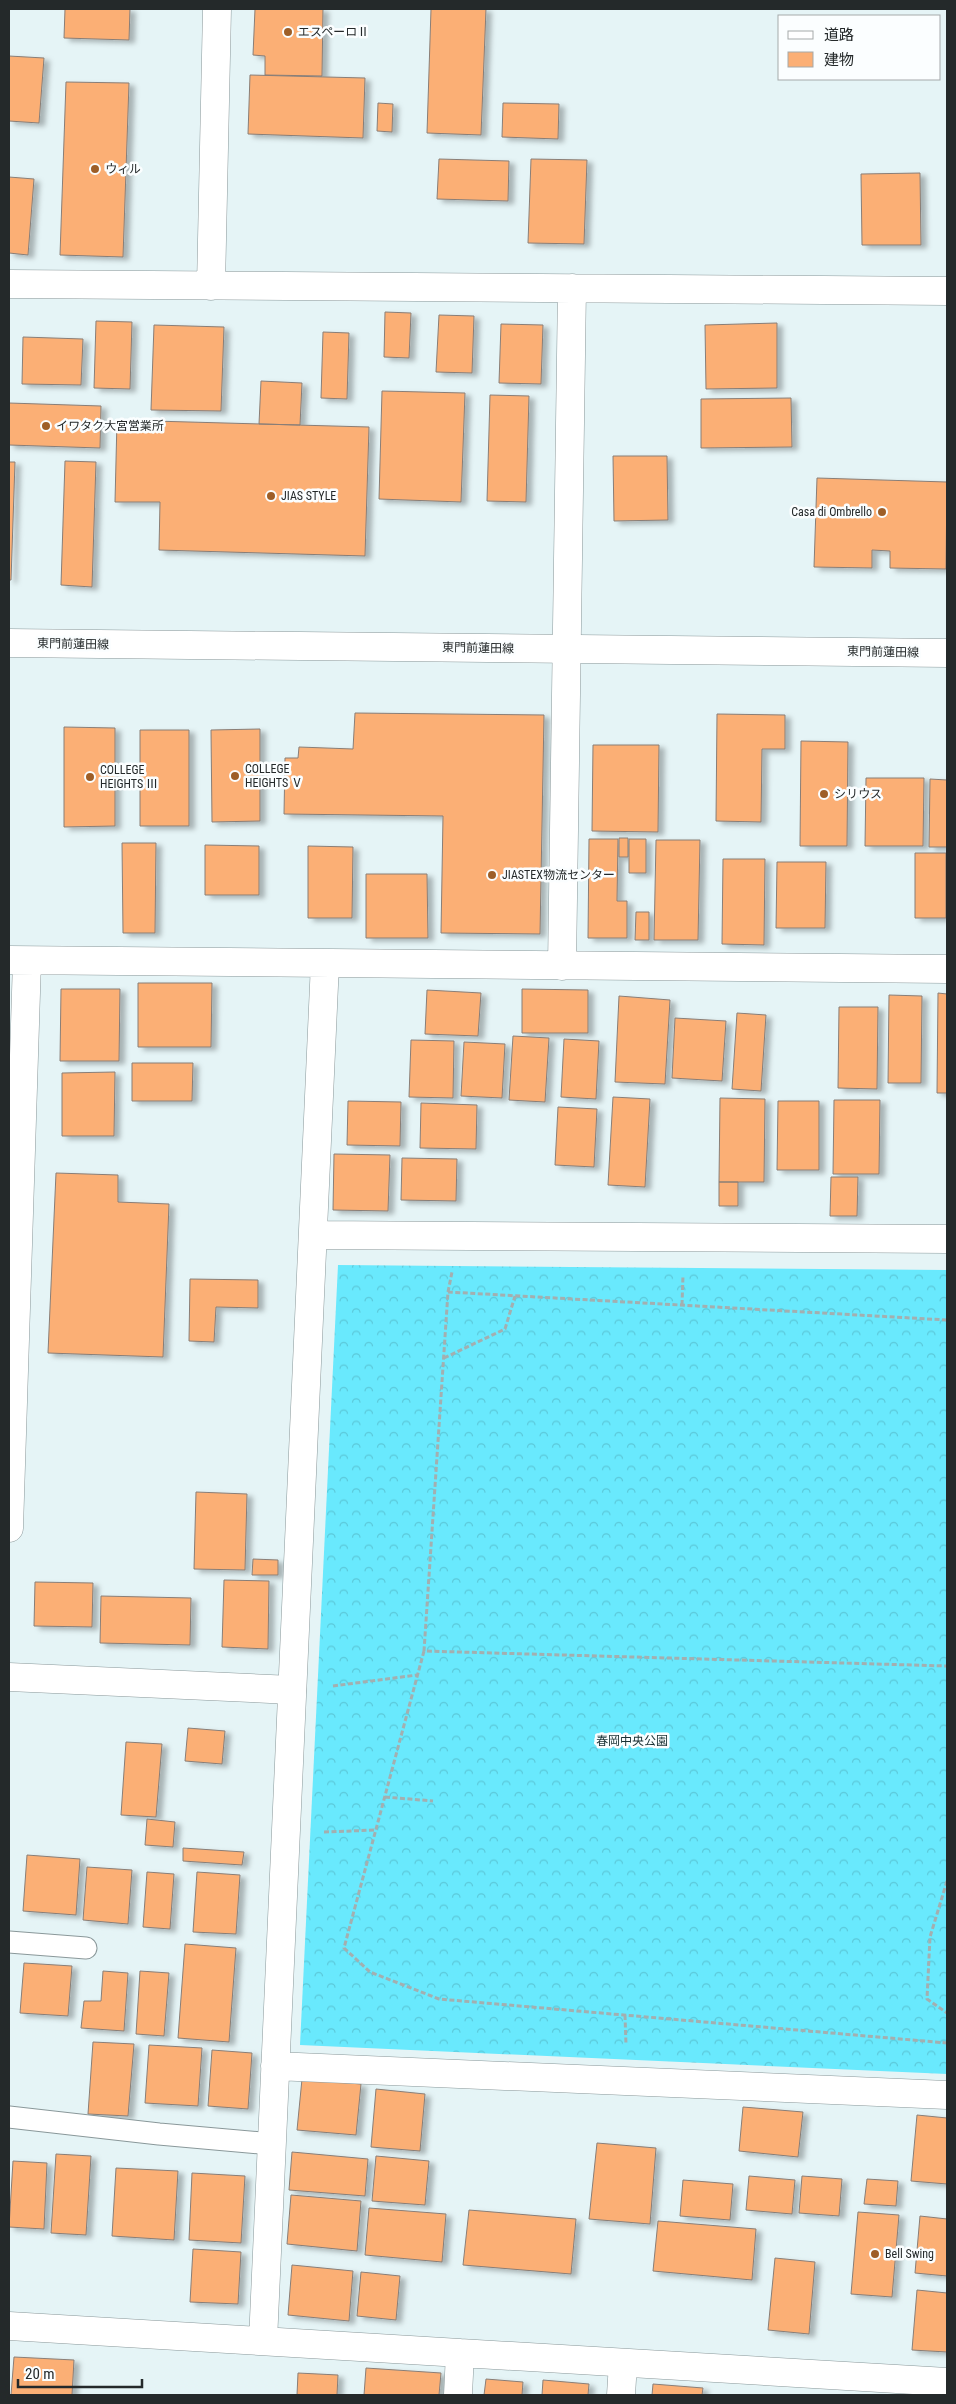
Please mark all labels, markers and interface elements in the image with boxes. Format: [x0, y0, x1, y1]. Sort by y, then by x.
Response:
legend [778, 15, 941, 80]
place label: エスペーロⅡ [298, 25, 369, 39]
marker: エスペーロⅡ [282, 26, 294, 38]
text: 道路 [824, 26, 854, 44]
text: 建物 [824, 51, 854, 69]
place label: ウィル [105, 162, 141, 176]
marker: ウィル [89, 163, 101, 175]
place label: イワタク大宮営業所 [56, 419, 164, 433]
marker: イワタク大宮営業所 [40, 420, 52, 432]
place label: JIAS STYLE [281, 489, 336, 503]
marker: JIAS STYLE [265, 490, 277, 502]
place label: Casa di Ombrello [791, 505, 872, 519]
marker: Casa di Ombrello [876, 506, 888, 518]
street label: 東門前蓮田線 [37, 636, 109, 652]
street label: 東門前蓮田線 [442, 640, 514, 656]
street label: 東門前蓮田線 [847, 644, 919, 660]
place label: COLLEGE HEIGHTS Ⅴ [245, 762, 303, 790]
place label: COLLEGE HEIGHTS Ⅲ [100, 763, 158, 791]
marker: COLLEGE HEIGHTS Ⅴ [229, 770, 241, 782]
marker: COLLEGE HEIGHTS Ⅲ [84, 771, 96, 783]
place label: シリウス [834, 787, 882, 801]
marker: シリウス [818, 788, 830, 800]
place label: JIASTEX物流センター [502, 868, 615, 882]
marker: JIASTEX物流センター [486, 869, 498, 881]
park label: 春岡中央公園 [596, 1734, 668, 1748]
place label: Bell Swing [885, 2247, 934, 2261]
marker: Bell Swing [869, 2248, 881, 2260]
scale bar [18, 2356, 141, 2388]
text: 20 m [25, 2365, 55, 2383]

